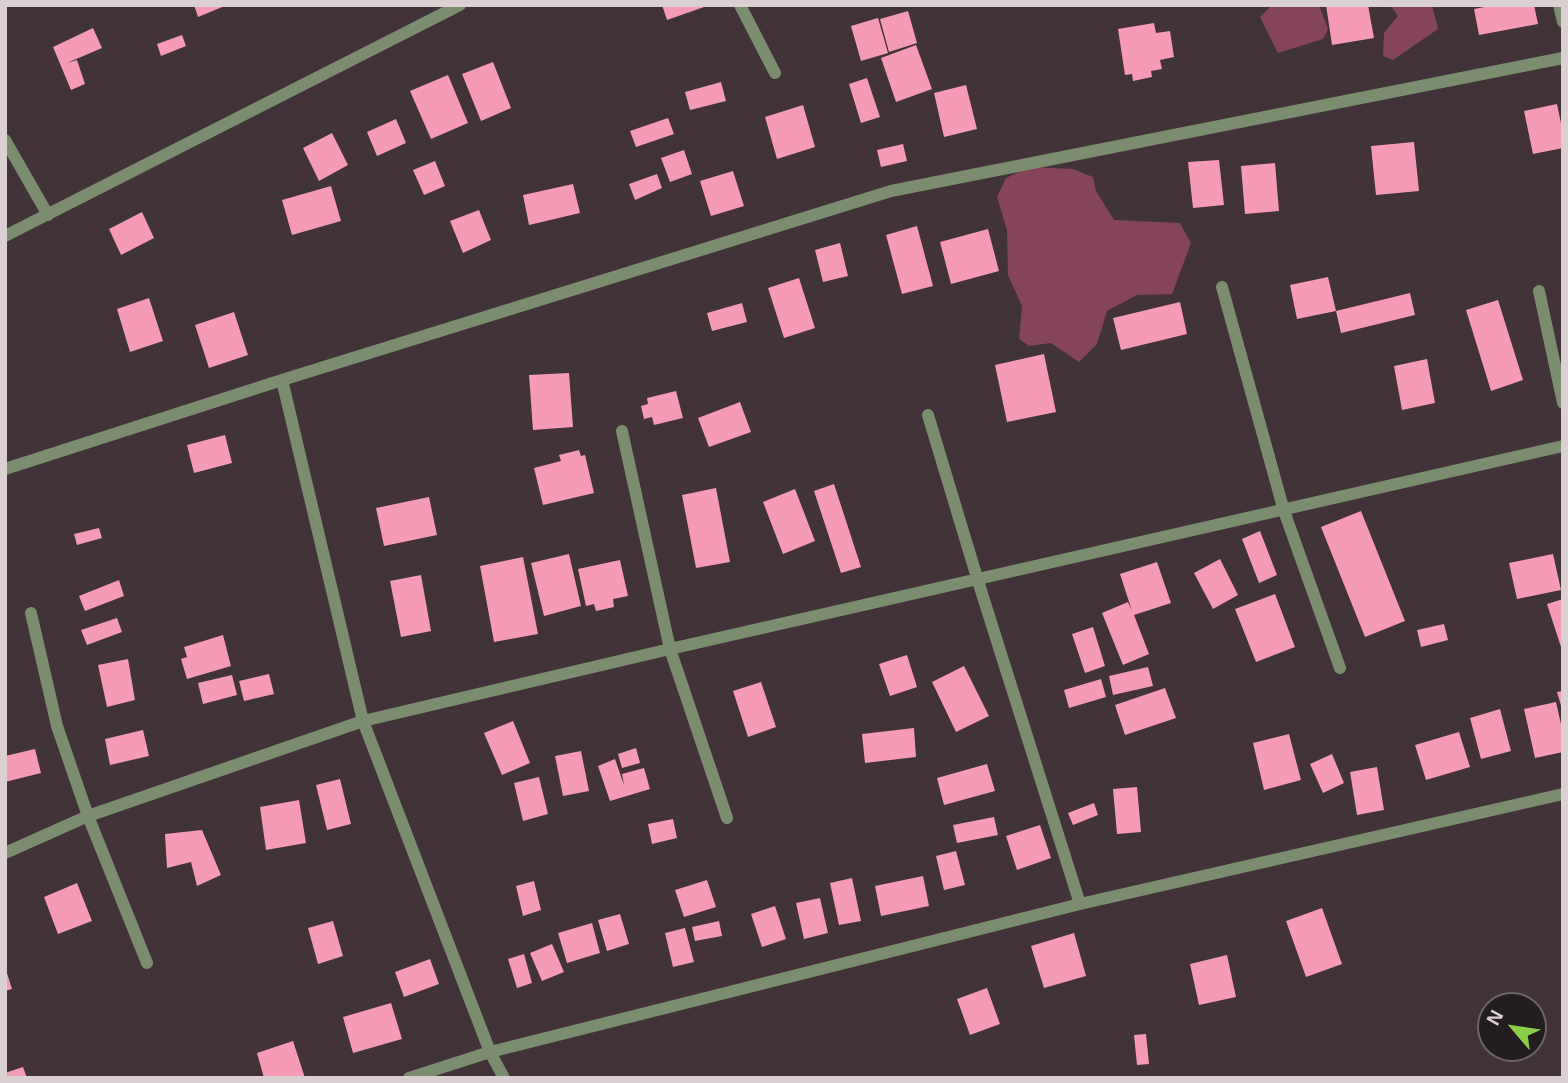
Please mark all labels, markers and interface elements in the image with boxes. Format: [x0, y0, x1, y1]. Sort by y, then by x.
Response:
north arrow [1477, 992, 1547, 1062]
text: N [1482, 1006, 1507, 1029]

